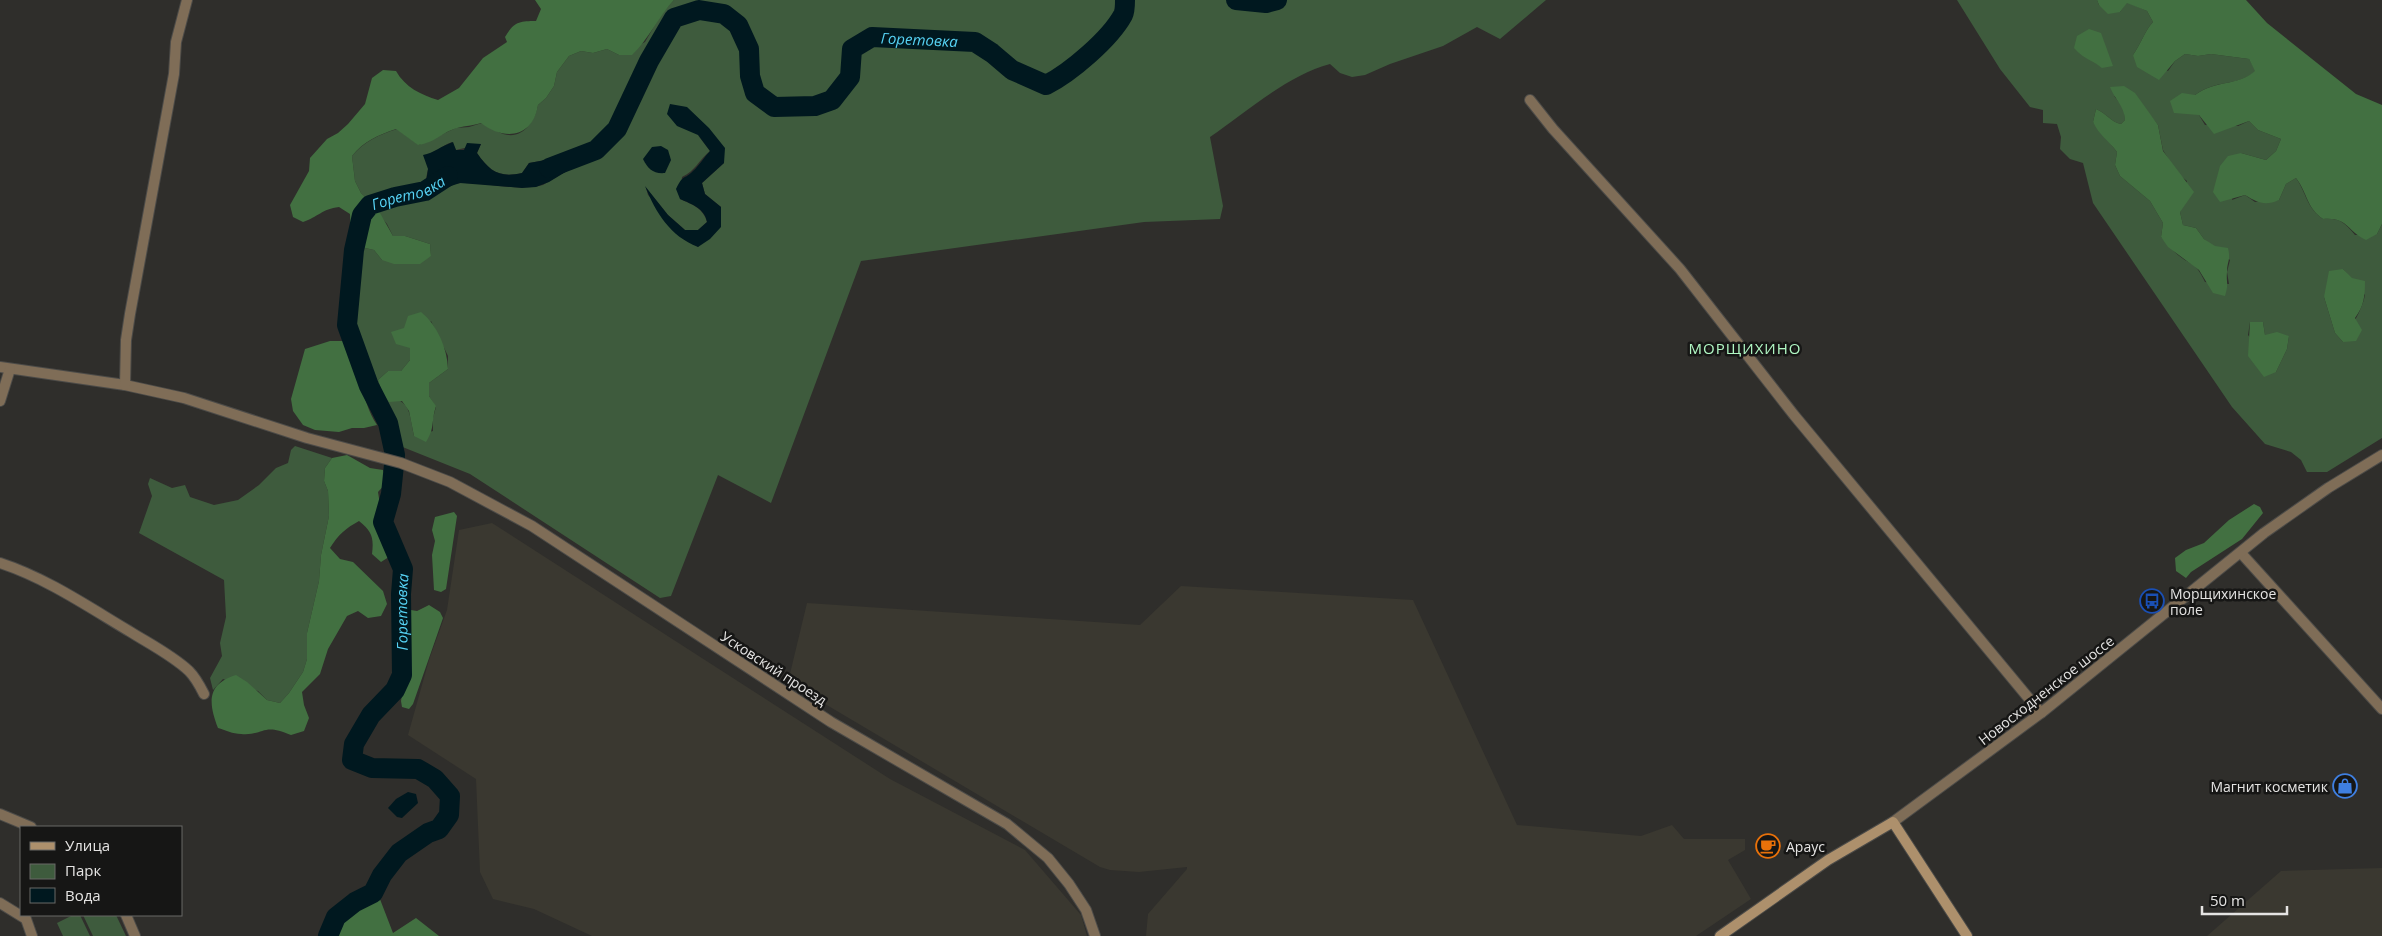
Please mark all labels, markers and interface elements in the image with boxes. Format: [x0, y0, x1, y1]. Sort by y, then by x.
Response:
water label: Горетовка [880, 27, 959, 51]
water label: Горетовка [369, 170, 449, 214]
district label: МОРЩИХИНО [1689, 338, 1801, 358]
water label: Горетовка [391, 572, 413, 651]
place label: Морщихинское поле [2170, 584, 2276, 619]
bus stop icon: Морщихинское поле [2139, 588, 2165, 614]
street label: Усковский проезд [717, 627, 831, 709]
street label: Новосходненское шоссе [1974, 631, 2118, 749]
shop icon: Магнит косметик [2332, 773, 2358, 799]
place label: Магнит косметик [2210, 777, 2329, 796]
legend [20, 826, 182, 916]
cafe icon: Араус [1755, 833, 1781, 859]
text: Улица [65, 835, 110, 855]
place label: Араус [1786, 837, 1825, 856]
text: Парк [65, 860, 101, 880]
scale bar [2202, 884, 2287, 916]
text: Вода [65, 885, 101, 905]
text: 50 m [2210, 890, 2245, 910]

